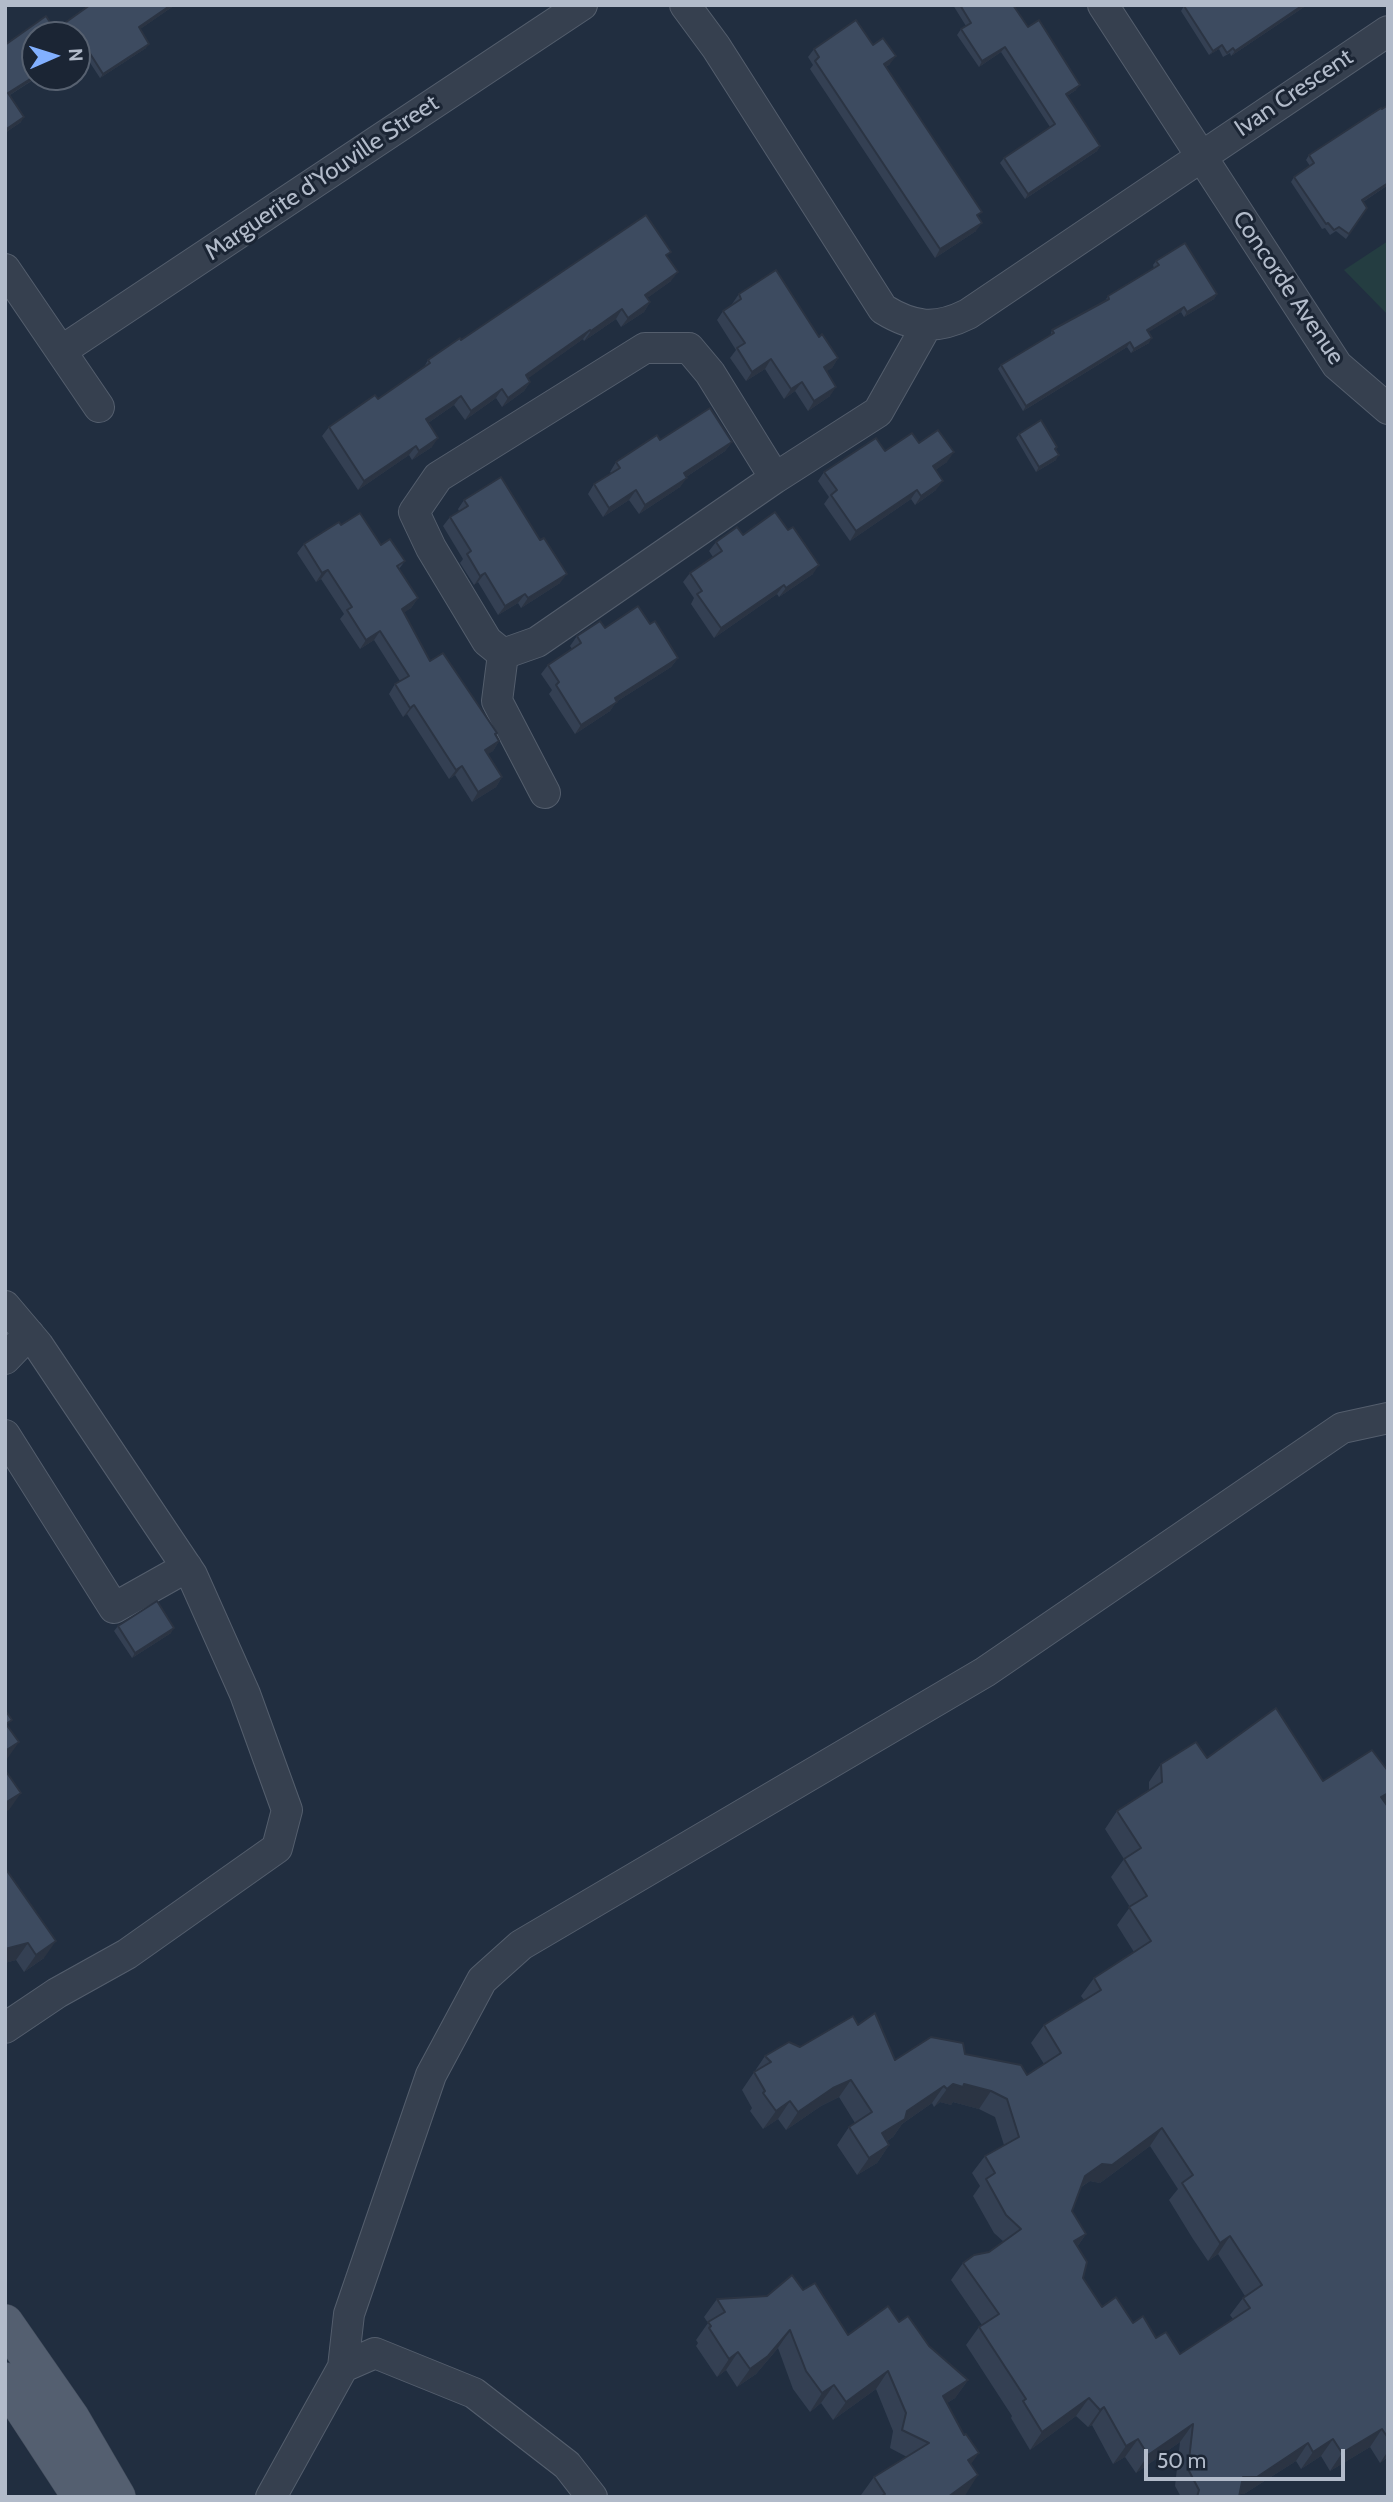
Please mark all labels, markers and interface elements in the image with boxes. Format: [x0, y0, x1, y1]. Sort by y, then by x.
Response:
north arrow [21, 21, 91, 91]
street label: Ivan Crescent [1229, 43, 1359, 143]
text: N [64, 48, 87, 62]
street label: Marguerite d'Youville Street [200, 89, 444, 267]
street label: Concorde Avenue [1226, 206, 1350, 370]
scale bar [1148, 2436, 1349, 2480]
text: 50 m [1157, 2448, 1206, 2473]

